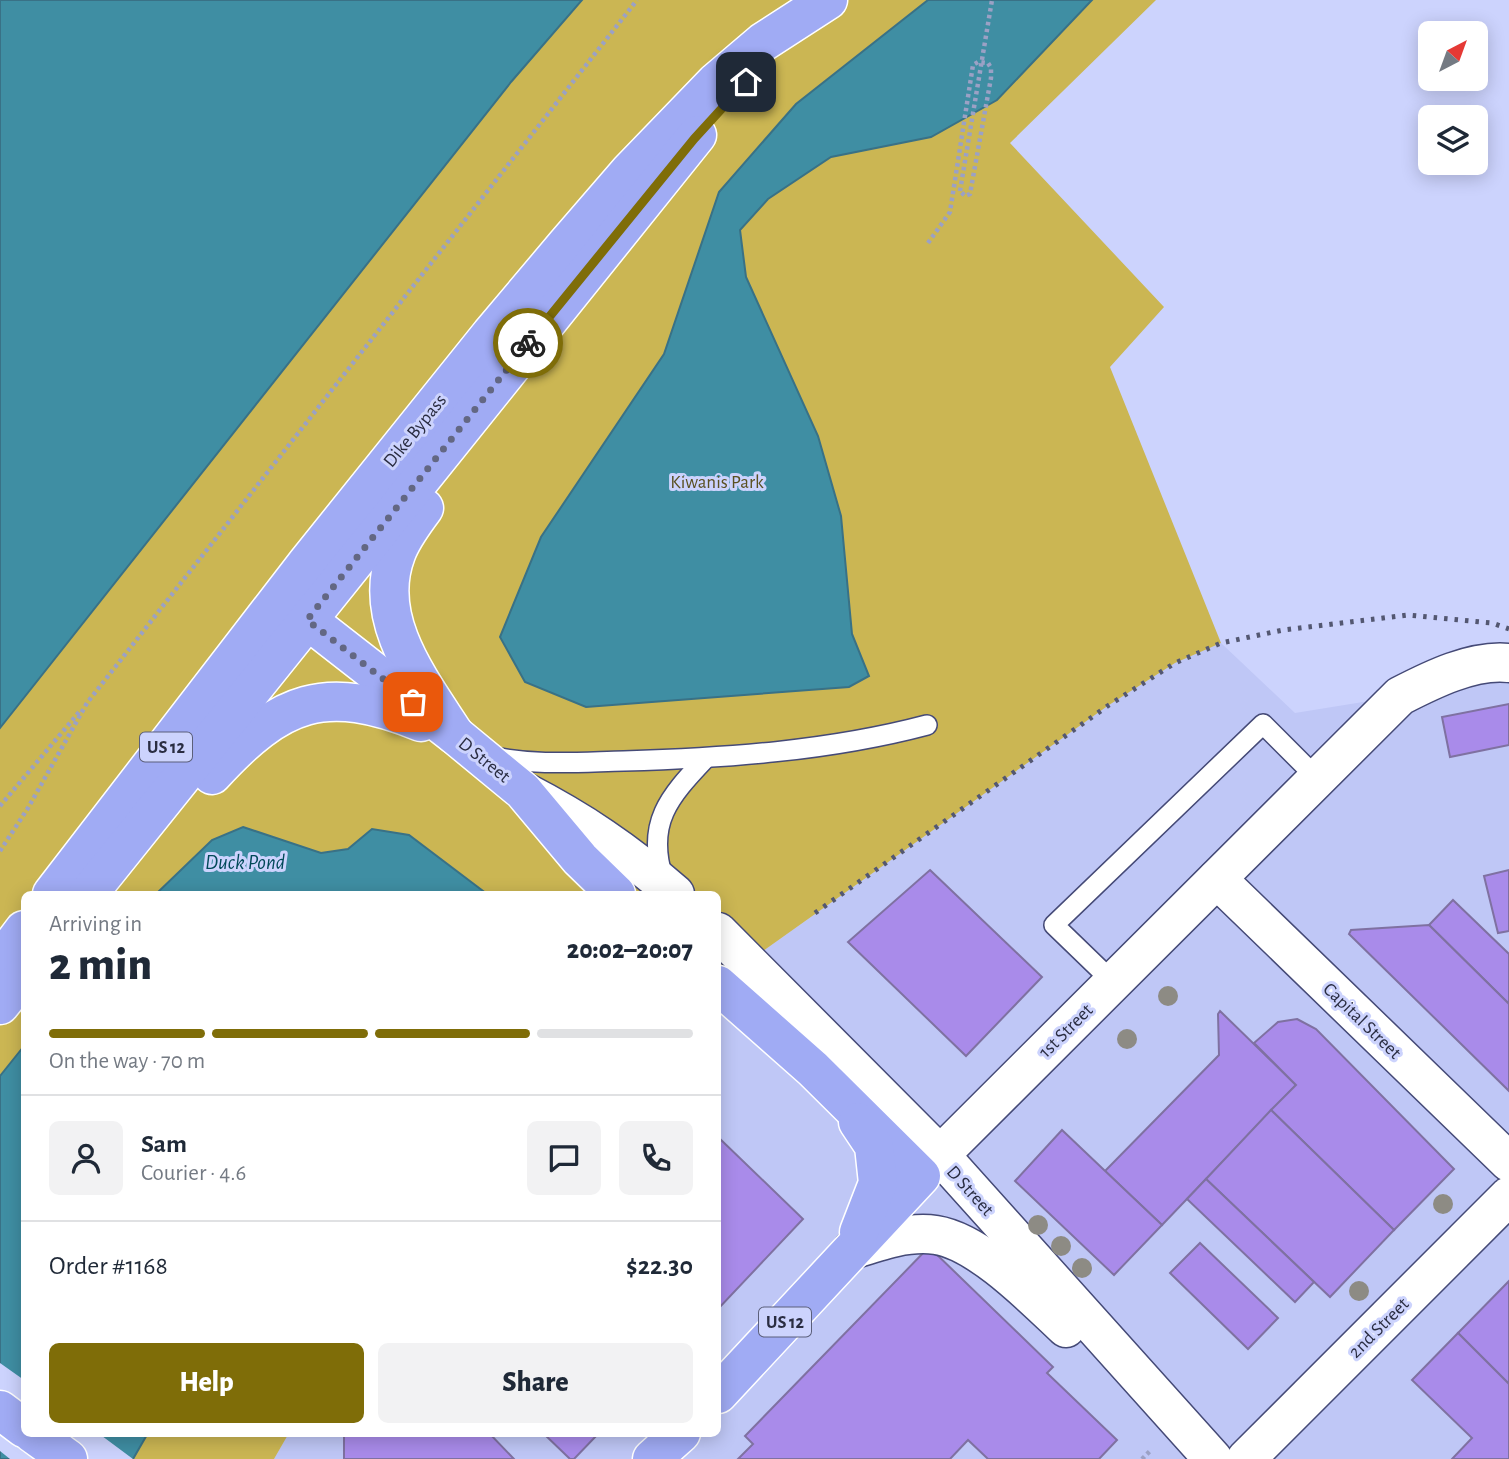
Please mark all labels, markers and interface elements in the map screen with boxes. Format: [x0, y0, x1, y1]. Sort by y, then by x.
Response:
north arrow [1418, 21, 1488, 91]
map controls [1418, 21, 1488, 175]
pin [716, 52, 776, 112]
icon: home [727, 63, 765, 101]
button: layers [1418, 105, 1488, 175]
courier [493, 308, 563, 378]
icon: bike [509, 324, 547, 362]
street label: Dike Bypass [380, 391, 450, 471]
park label: Kiwanis Park [670, 473, 764, 492]
pin [383, 672, 443, 732]
icon: bag [394, 683, 432, 721]
road number: US 12 [140, 732, 192, 762]
street label: D Street [455, 734, 513, 786]
water label: Duck Pond [205, 852, 285, 873]
text: Arriving in [49, 913, 142, 936]
text: 20:02–20:07 [567, 937, 693, 963]
text: 2 min [49, 942, 152, 988]
street label: Capital Street [1319, 979, 1405, 1063]
street label: 1st Street [1035, 1000, 1097, 1062]
text: On the way · 70 m [49, 1050, 205, 1073]
button: person [49, 1121, 123, 1195]
button: chat [527, 1121, 601, 1195]
button: phone [619, 1121, 693, 1195]
text: Sam [141, 1131, 187, 1157]
text: Courier · 4.6 [141, 1162, 246, 1185]
street label: D Street [943, 1162, 997, 1220]
text: Order #1168 [49, 1253, 168, 1279]
text: $22.30 [626, 1253, 693, 1279]
street label: 2nd Street [1345, 1294, 1413, 1362]
road number: US 12 [759, 1308, 811, 1336]
button: Help [49, 1343, 364, 1423]
button: Share [378, 1343, 693, 1423]

